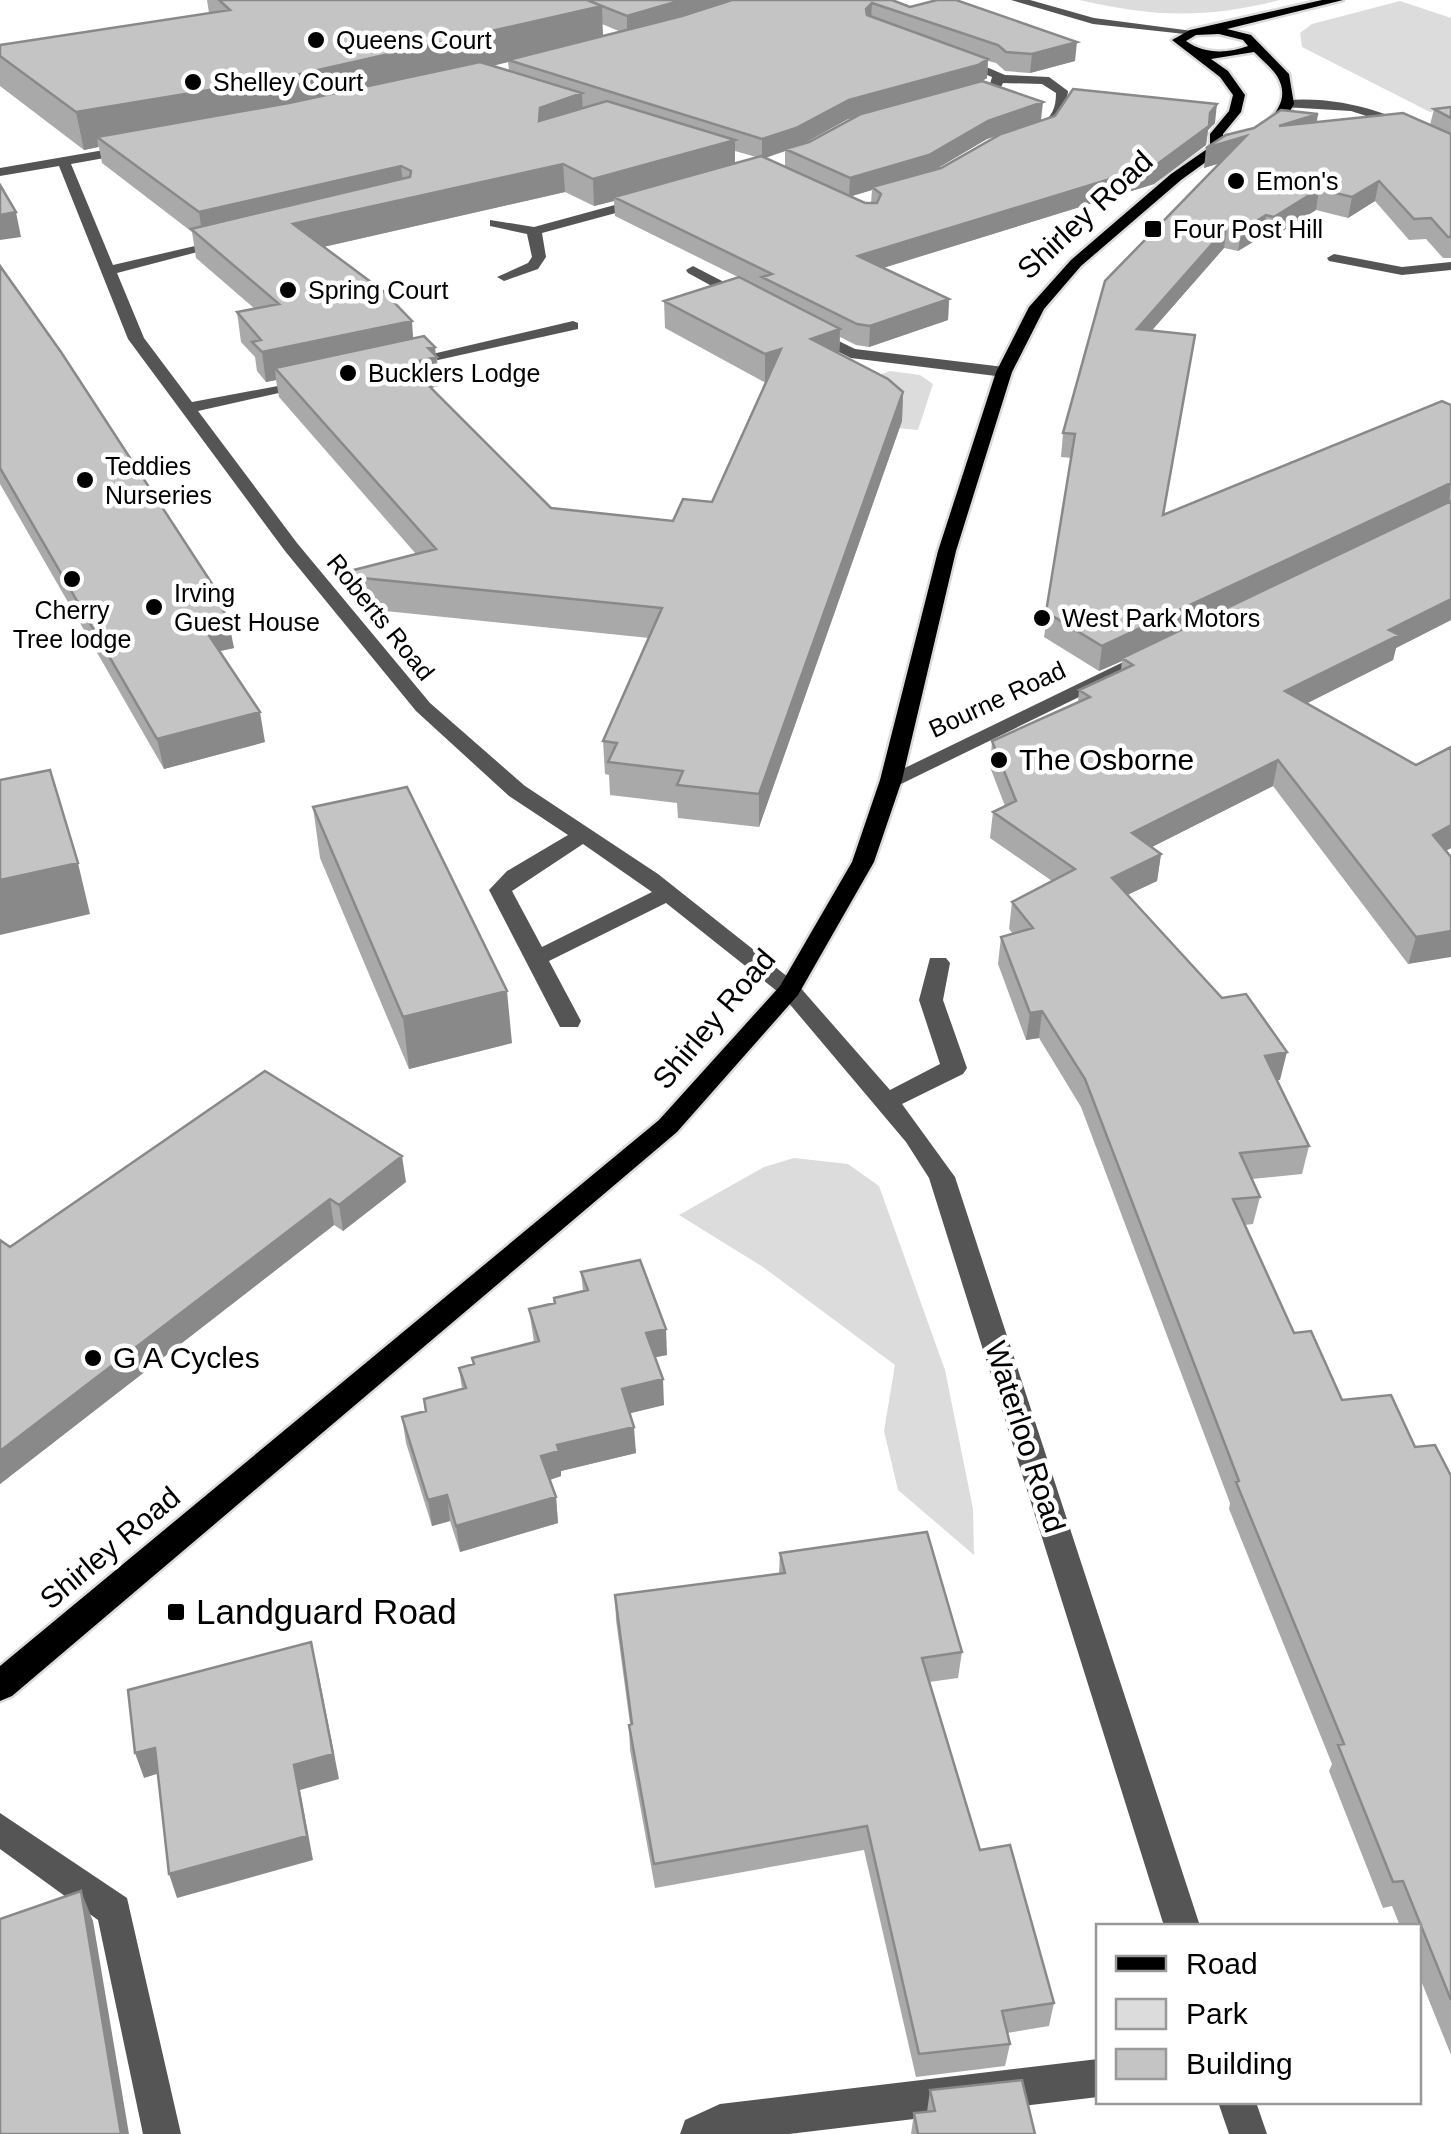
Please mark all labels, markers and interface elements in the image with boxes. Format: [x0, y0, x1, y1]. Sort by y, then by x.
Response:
place label: Queens Court [336, 26, 492, 54]
marker: Queens Court [305, 29, 327, 51]
place label: Shelley Court [213, 68, 363, 96]
marker: Shelley Court [182, 71, 204, 93]
street label: Shirley Road [1011, 144, 1159, 285]
place label: Emon's [1256, 167, 1339, 195]
marker: Emon's [1225, 170, 1247, 192]
place label: Four Post Hill [1173, 215, 1323, 243]
marker: Four Post Hill [1142, 218, 1164, 240]
place label: Spring Court [308, 276, 448, 304]
marker: Spring Court [277, 279, 299, 301]
place label: Bucklers Lodge [368, 359, 540, 387]
marker: Bucklers Lodge [337, 362, 359, 384]
place label: Teddies Nurseries [105, 452, 212, 509]
marker: Teddies Nurseries [74, 469, 96, 491]
street label: Roberts Road [322, 548, 440, 686]
marker: Cherry Tree lodge [61, 568, 83, 590]
place label: Irving Guest House [174, 579, 320, 636]
place label: Cherry Tree lodge [13, 596, 131, 653]
marker: Irving Guest House [143, 596, 165, 618]
place label: West Park Motors [1062, 604, 1260, 632]
marker: West Park Motors [1031, 607, 1053, 629]
street label: Bourne Road [924, 655, 1070, 743]
place label: The Osborne [1019, 743, 1194, 776]
marker: The Osborne [988, 749, 1010, 771]
street label: Shirley Road [646, 942, 781, 1095]
street label: Waterloo Road [979, 1337, 1072, 1537]
place label: G A Cycles [113, 1341, 260, 1374]
marker: G A Cycles [82, 1347, 104, 1369]
street label: Shirley Road [33, 1480, 186, 1615]
place label: Landguard Road [196, 1592, 457, 1631]
marker: Landguard Road [165, 1601, 187, 1623]
legend [1096, 1924, 1421, 2104]
text: Road [1186, 1947, 1258, 1980]
text: Park [1186, 1997, 1249, 2030]
text: Building [1186, 2047, 1293, 2080]

